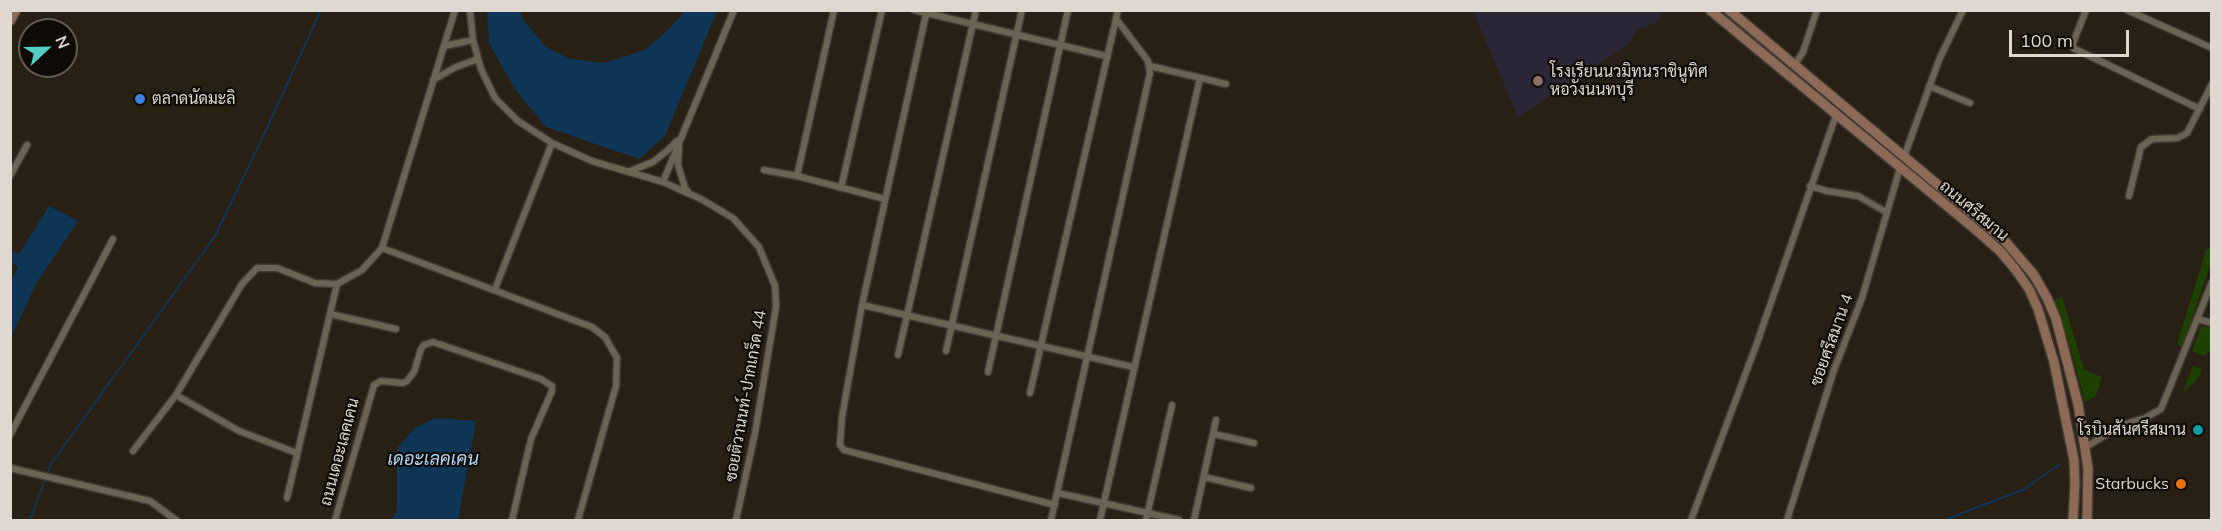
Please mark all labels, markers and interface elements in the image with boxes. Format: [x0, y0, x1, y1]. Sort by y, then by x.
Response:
north arrow [18, 18, 78, 78]
scale bar [2012, 18, 2132, 56]
text: 100 m [2020, 29, 2073, 52]
text: N [51, 33, 74, 51]
place label: โรงเรียนนวมิทนราชินูทิศ หอวังนนทบุรี [1550, 62, 1708, 100]
marker: โรงเรียนนวมิทนราชินูทิศ หอวังนนทบุรี [1531, 74, 1545, 88]
place label: ตลาดนัดมะลิ [152, 89, 236, 109]
marker: ตลาดนัดมะลิ [133, 92, 147, 106]
street label: ถนนศรีสมาน [1936, 177, 2012, 245]
street label: ซอยศรีสมาน 4 [1806, 291, 1858, 389]
street label: ซอยติวานนท์-ปากเกร็ด 44 [721, 309, 771, 483]
street label: ถนนเดอะเลคเคน [316, 396, 364, 508]
place label: โรบินสันศรีสมาน [2078, 420, 2186, 440]
marker: โรบินสันศรีสมาน [2191, 423, 2205, 437]
water label: เดอะเลคเคน [387, 449, 479, 471]
place label: Starbucks [2095, 474, 2169, 494]
marker: Starbucks [2174, 477, 2188, 491]

